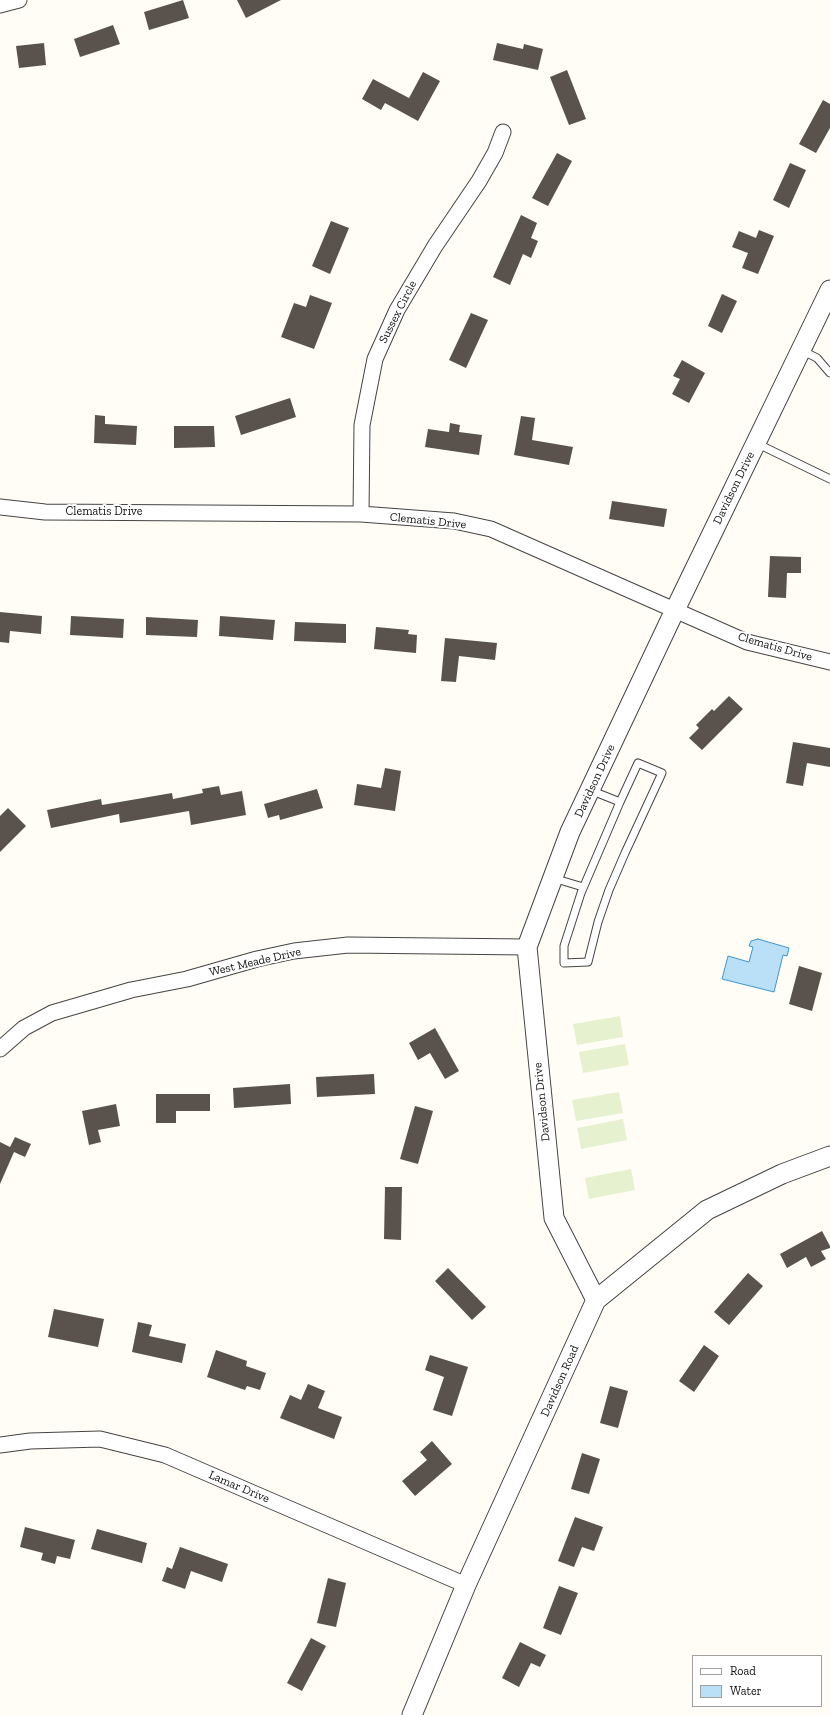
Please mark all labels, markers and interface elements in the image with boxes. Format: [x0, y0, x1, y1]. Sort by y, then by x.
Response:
street label: Sussex Circle [376, 278, 420, 346]
street label: Davidson Drive [710, 449, 758, 527]
street label: Clematis Drive [66, 505, 142, 519]
street label: Clematis Drive [389, 510, 467, 532]
street label: Clematis Drive [736, 629, 814, 665]
street label: Davidson Drive [572, 742, 618, 820]
street label: West Meade Drive [208, 944, 302, 980]
street label: Davidson Drive [531, 1062, 553, 1142]
street label: Davidson Road [538, 1343, 582, 1419]
street label: Lamar Drive [207, 1468, 271, 1506]
legend [692, 1655, 822, 1707]
text: Road [730, 1664, 756, 1678]
text: Water [730, 1684, 762, 1698]

